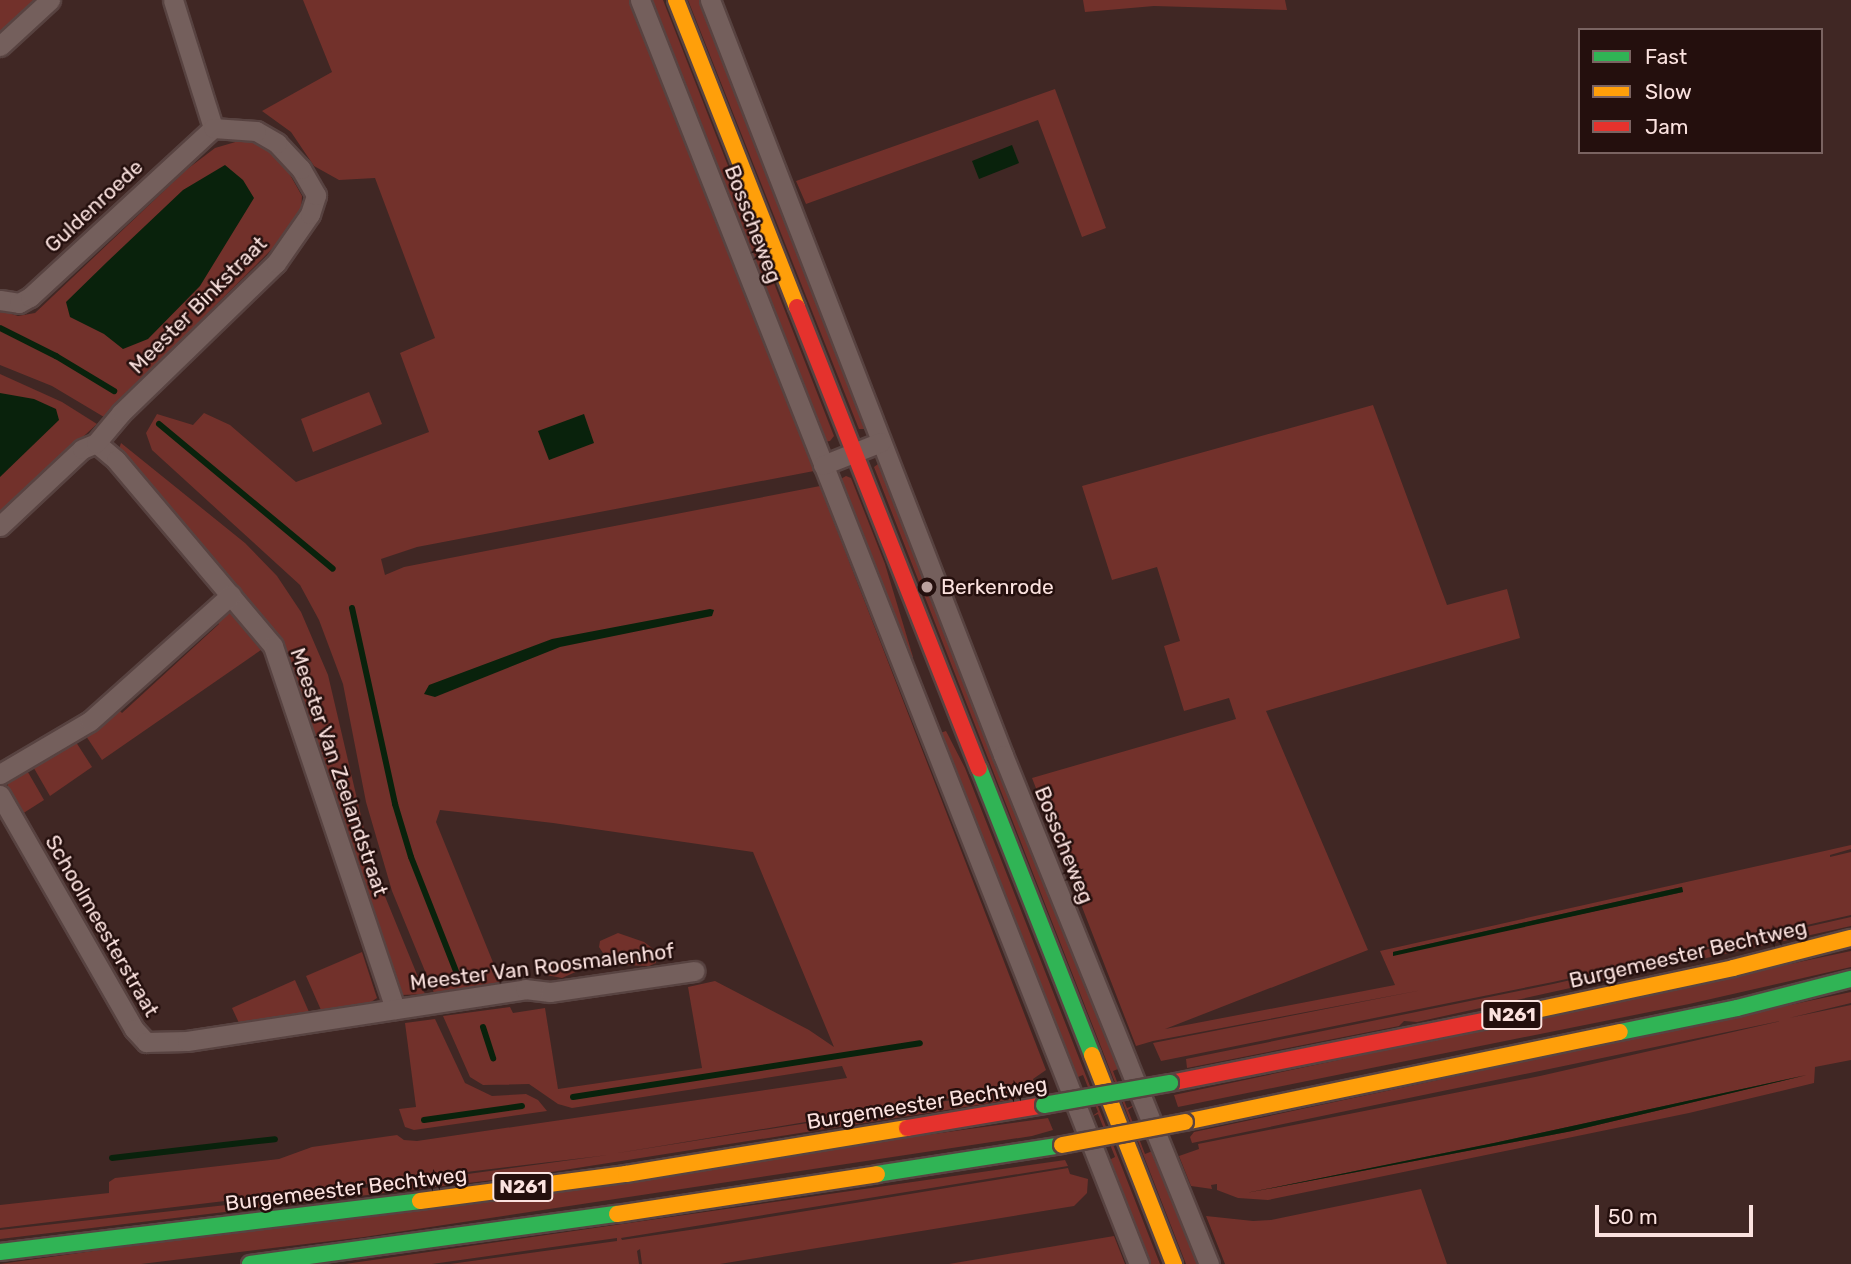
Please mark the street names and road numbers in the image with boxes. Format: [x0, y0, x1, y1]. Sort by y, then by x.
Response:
street label: Guldenroede [40, 154, 148, 258]
street label: Bosscheweg [719, 162, 787, 286]
street label: Meester Binkstraat [124, 231, 272, 379]
street label: Meester Van Zeelandstraat [284, 644, 394, 900]
street label: Bosscheweg [1029, 783, 1099, 907]
street label: Schoolmeesterstraat [40, 831, 164, 1021]
street label: Burgemeester Bechtweg [1566, 914, 1810, 994]
street label: Meester Van Roosmalenhof [408, 938, 676, 996]
road number: N261 [1480, 1000, 1544, 1030]
street label: Burgemeester Bechtweg [805, 1071, 1049, 1135]
street label: Burgemeester Bechtweg [223, 1162, 469, 1216]
road number: N261 [491, 1172, 554, 1203]

